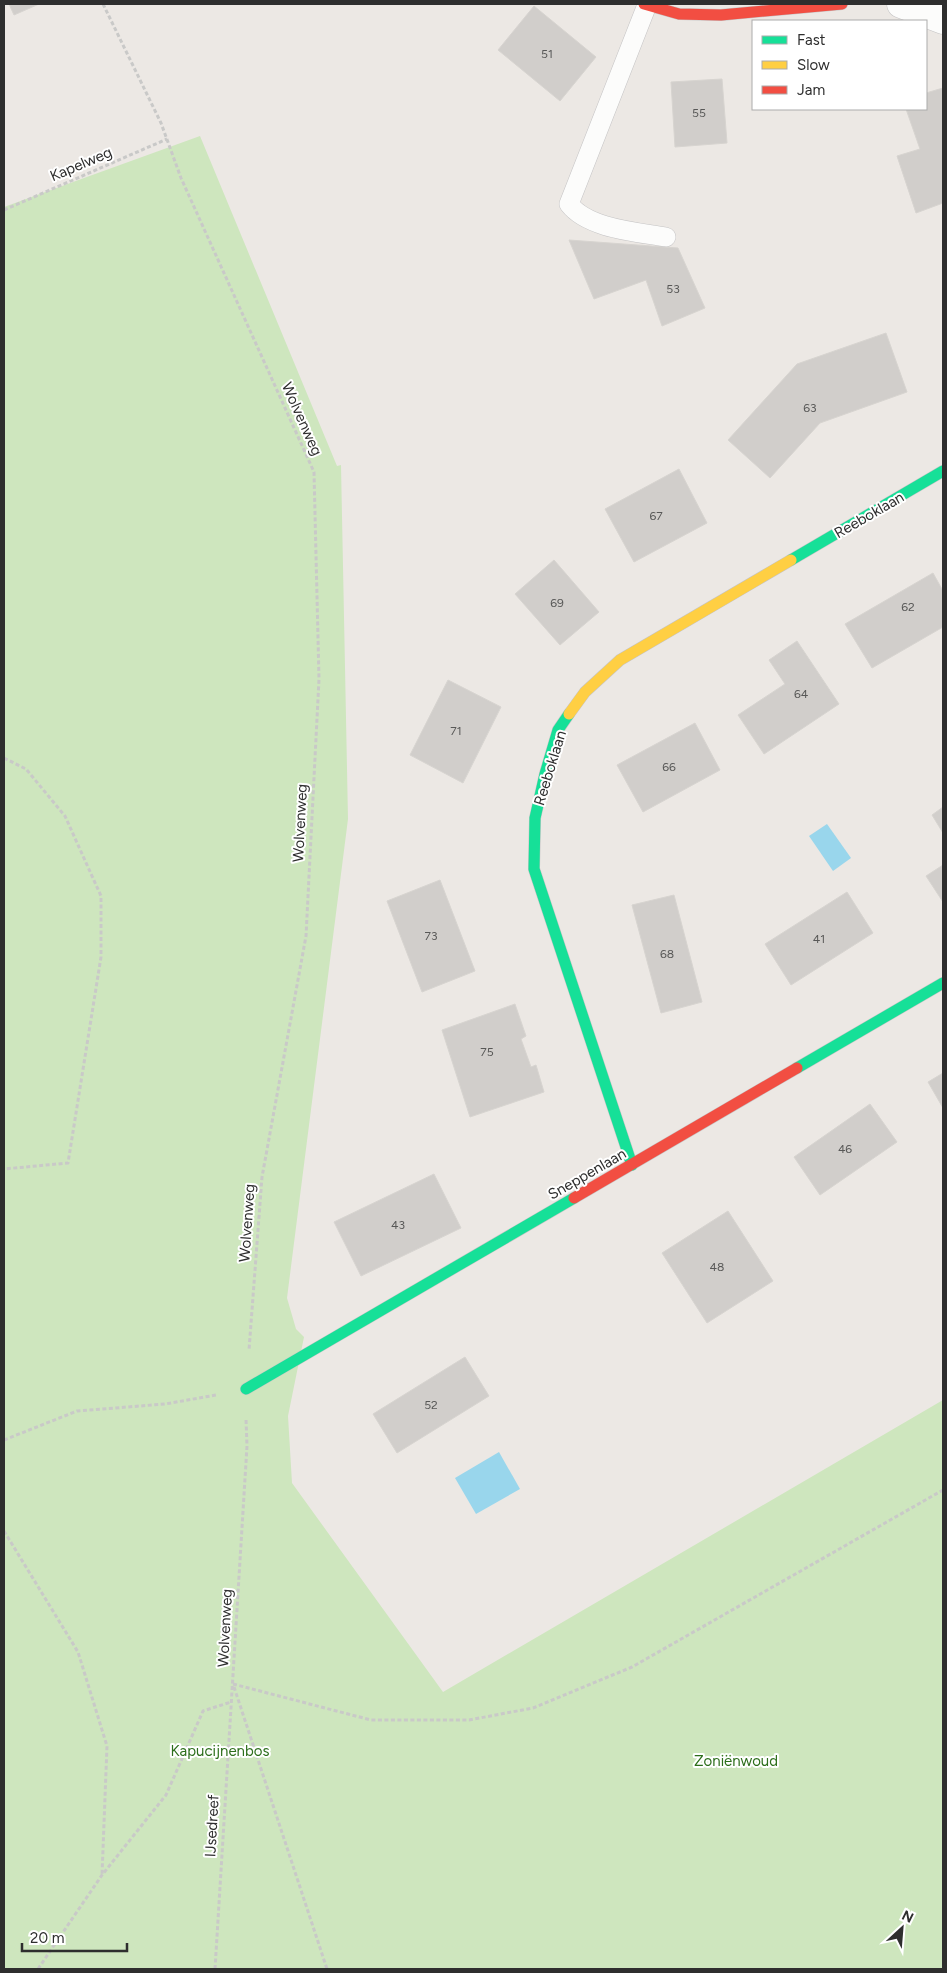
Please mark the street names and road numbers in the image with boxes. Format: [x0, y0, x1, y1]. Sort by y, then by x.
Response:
street label: Kapelweg [47, 143, 115, 185]
street label: Wolvenweg [278, 380, 326, 458]
street label: Reeboklaan [831, 488, 907, 542]
street label: Reeboklaan [530, 728, 570, 808]
street label: Wolvenweg [289, 783, 311, 863]
street label: Sneppenlaan [545, 1144, 629, 1204]
street label: Wolvenweg [235, 1183, 259, 1263]
street label: Wolvenweg [214, 1588, 236, 1668]
street label: IJsedreef [201, 1794, 223, 1858]

